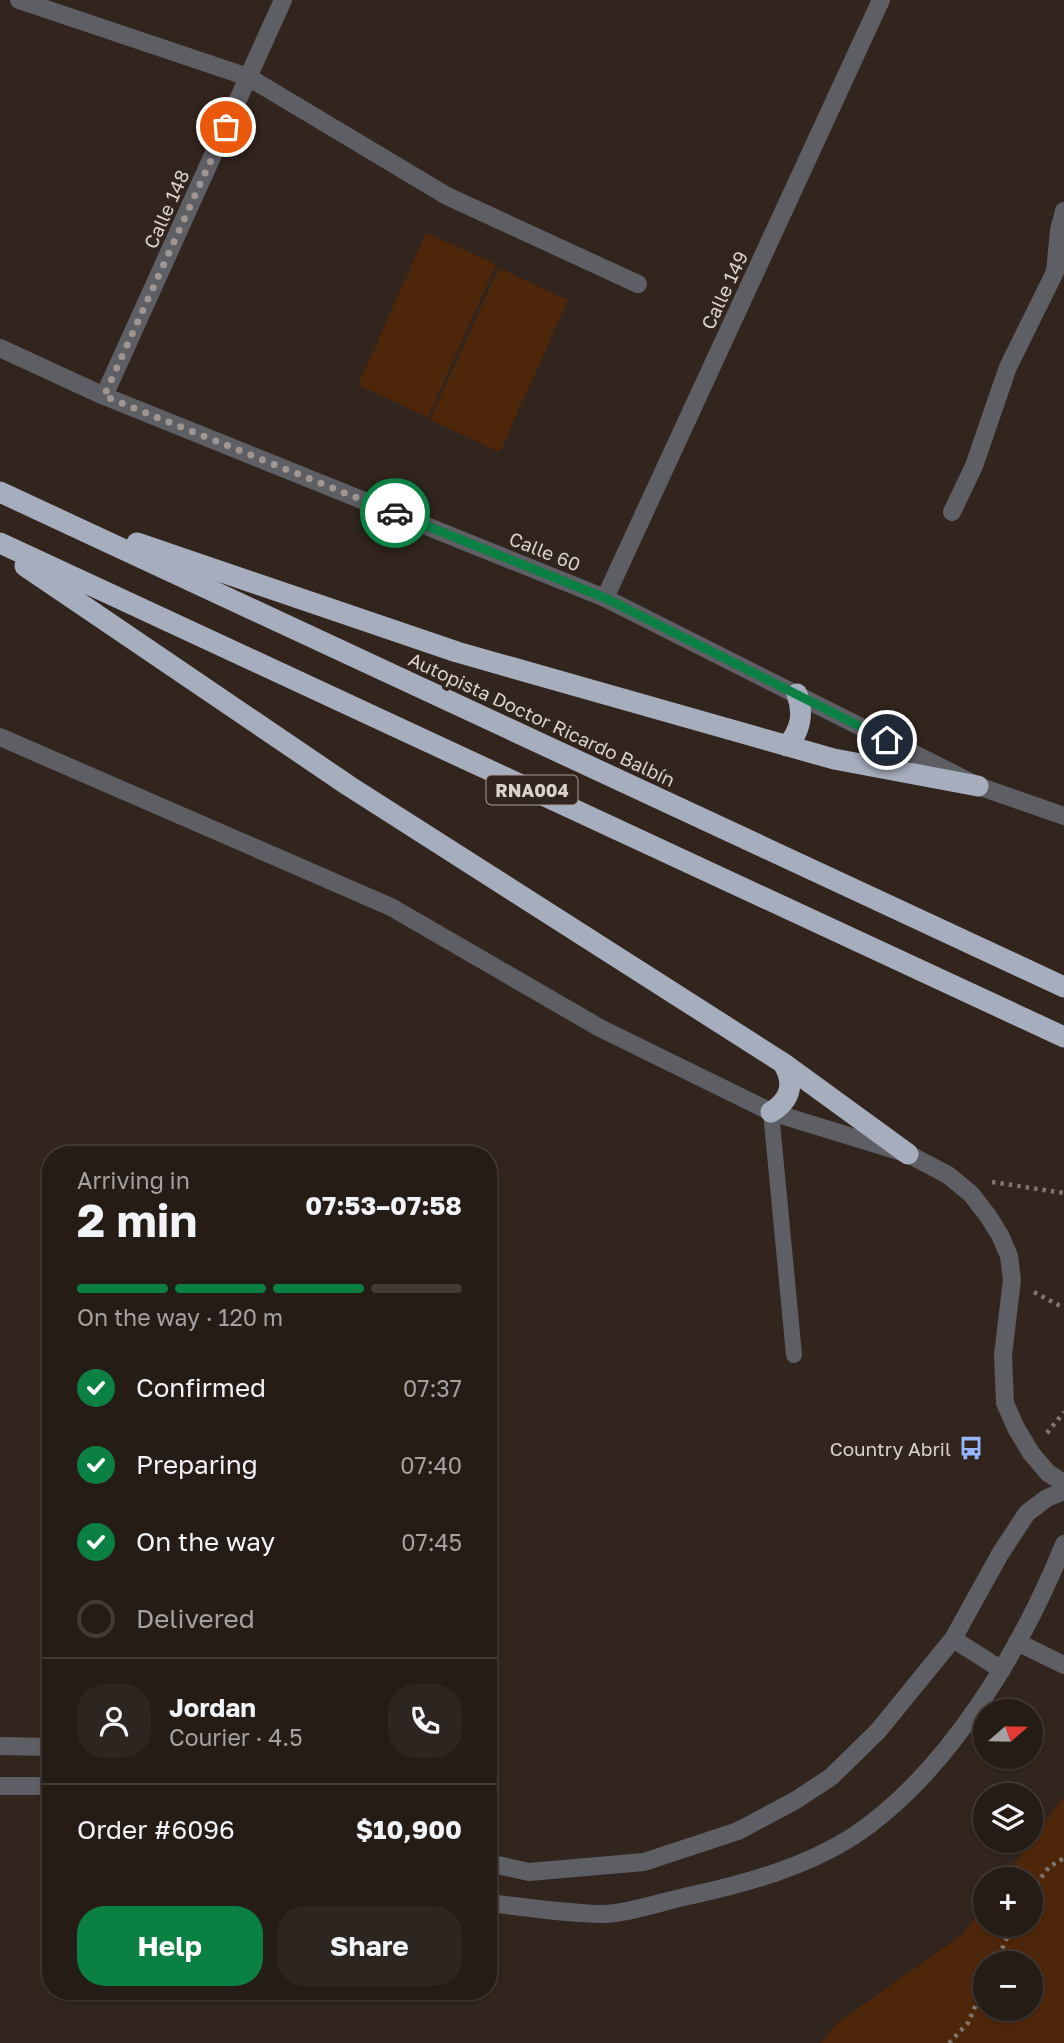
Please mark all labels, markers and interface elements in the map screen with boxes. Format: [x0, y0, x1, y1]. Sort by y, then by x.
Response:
pin [196, 97, 256, 157]
icon: bag [207, 108, 245, 146]
street label: Calle 148 [138, 166, 194, 252]
street label: Calle 149 [696, 247, 752, 333]
courier [360, 478, 430, 548]
icon: car [376, 494, 414, 532]
street label: Calle 60 [506, 526, 584, 576]
street label: Autopista Doctor Ricardo Balbín [405, 647, 679, 791]
pin [857, 710, 917, 770]
icon: home [868, 721, 906, 759]
road number: RNA004 [486, 776, 578, 804]
text: Arriving in [77, 1166, 190, 1194]
text: 07:53–07:58 [305, 1190, 462, 1221]
text: 2 min [77, 1192, 197, 1247]
text: On the way · 120 m [77, 1303, 283, 1331]
icon: check [77, 1369, 115, 1407]
text: Confirmed [136, 1372, 266, 1403]
text: 07:37 [403, 1374, 462, 1402]
bus stop icon: Country Abril [957, 1434, 985, 1462]
place label: Country Abril [830, 1437, 951, 1460]
icon: check [77, 1446, 115, 1484]
text: Preparing [136, 1449, 258, 1480]
text: 07:40 [400, 1451, 462, 1479]
icon: check [77, 1523, 115, 1561]
text: On the way [136, 1526, 275, 1557]
text: 07:45 [401, 1528, 462, 1556]
text: Delivered [136, 1603, 255, 1634]
button: person [77, 1684, 151, 1758]
button: phone [388, 1684, 462, 1758]
text: Jordan [169, 1692, 256, 1723]
north arrow [973, 1699, 1043, 1769]
map controls [973, 1699, 1043, 2021]
text: Courier · 4.5 [169, 1723, 302, 1751]
button: layers [973, 1783, 1043, 1853]
text: Order #6096 [77, 1814, 235, 1845]
text: $10,900 [356, 1814, 462, 1845]
button: + [973, 1867, 1043, 1937]
button: Help [77, 1906, 263, 1986]
button: Share [277, 1906, 462, 1986]
button: − [973, 1951, 1043, 2021]

